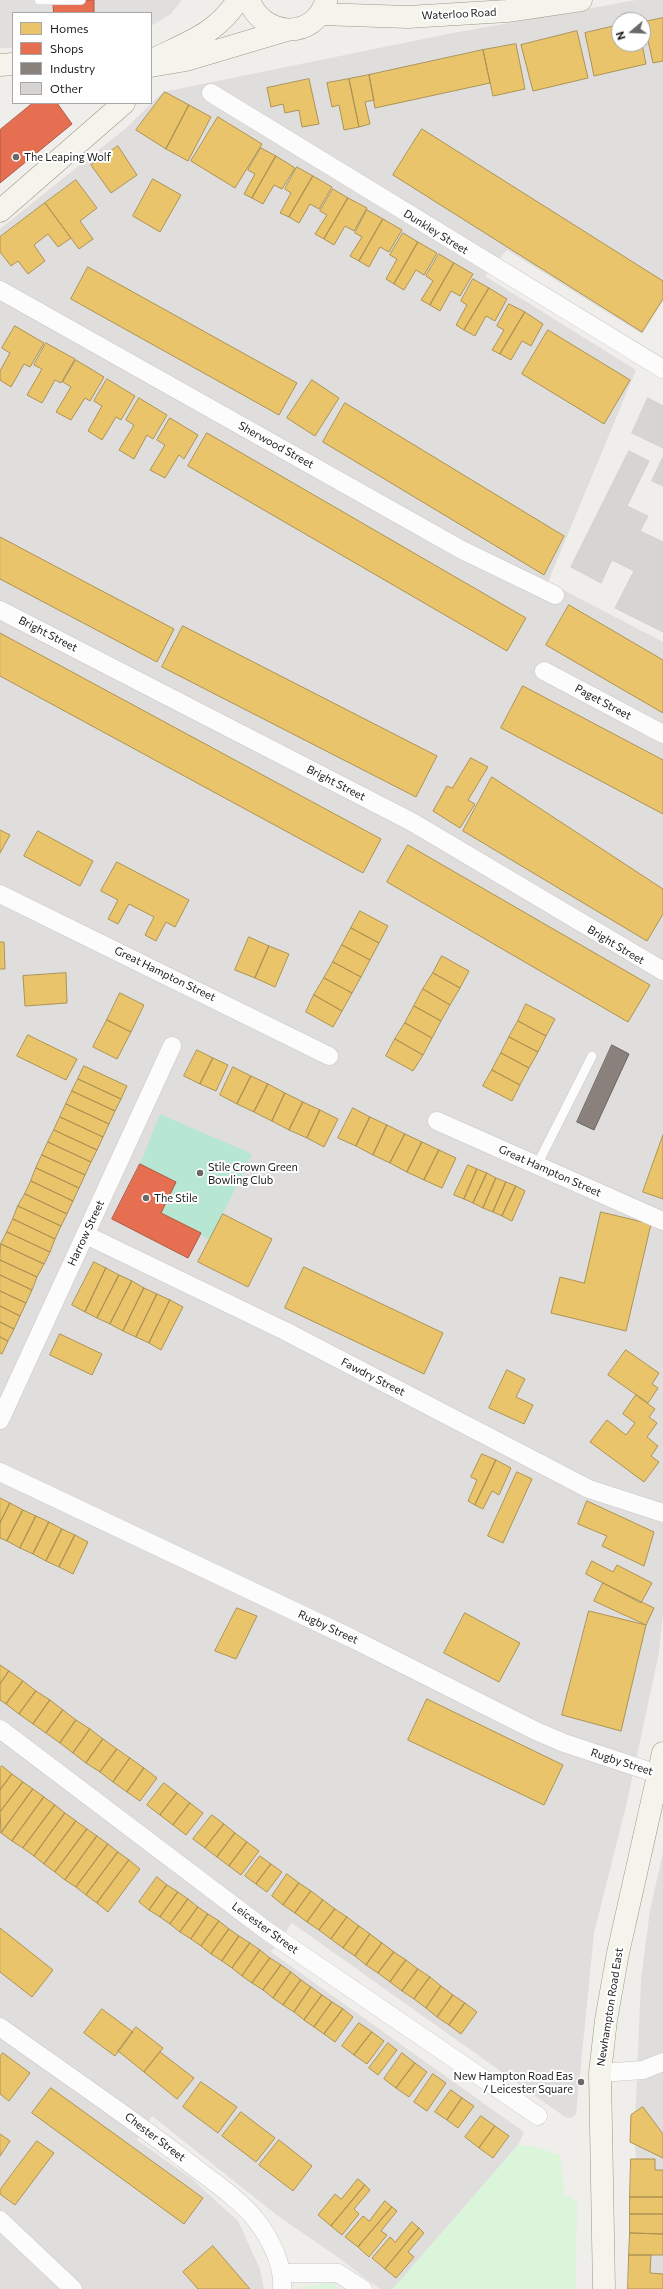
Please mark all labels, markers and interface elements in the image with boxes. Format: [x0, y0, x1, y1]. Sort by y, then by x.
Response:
street label: Waterloo Road [421, 5, 497, 23]
legend [12, 12, 152, 104]
north arrow [611, 12, 651, 52]
text: Homes [50, 21, 88, 35]
text: N [613, 30, 628, 42]
text: Shops [50, 41, 84, 55]
text: Industry [50, 61, 95, 75]
text: Other [50, 81, 83, 95]
place label: The Leaping Wolf [24, 150, 111, 164]
marker: The Leaping Wolf [11, 152, 21, 162]
street label: Dunkley Street [401, 207, 471, 257]
street label: Sherwood Street [236, 419, 316, 471]
street label: Bright Street [16, 614, 80, 654]
street label: Paget Street [573, 682, 633, 722]
street label: Bright Street [304, 763, 368, 803]
street label: Bright Street [585, 923, 647, 967]
street label: Great Hampton Street [112, 944, 218, 1004]
street label: Great Hampton Street [497, 1142, 603, 1200]
place label: Stile Crown Green Bowling Club [208, 1160, 298, 1186]
marker: Stile Crown Green Bowling Club [195, 1168, 205, 1178]
place label: The Stile [154, 1191, 198, 1205]
marker: The Stile [141, 1193, 151, 1203]
street label: Harrow Street [65, 1198, 107, 1268]
street label: Fawdry Street [339, 1355, 407, 1399]
street label: Rugby Street [296, 1607, 360, 1647]
street label: Rugby Street [589, 1746, 655, 1778]
street label: Leicester Street [229, 1899, 301, 1957]
street label: Newhampton Road East [594, 1947, 626, 2067]
place label: New Hampton Road Eas / Leicester Square [454, 2069, 573, 2095]
marker: New Hampton Road Eas / Leicester Square [576, 2077, 586, 2087]
street label: Chester Street [122, 2110, 188, 2164]

